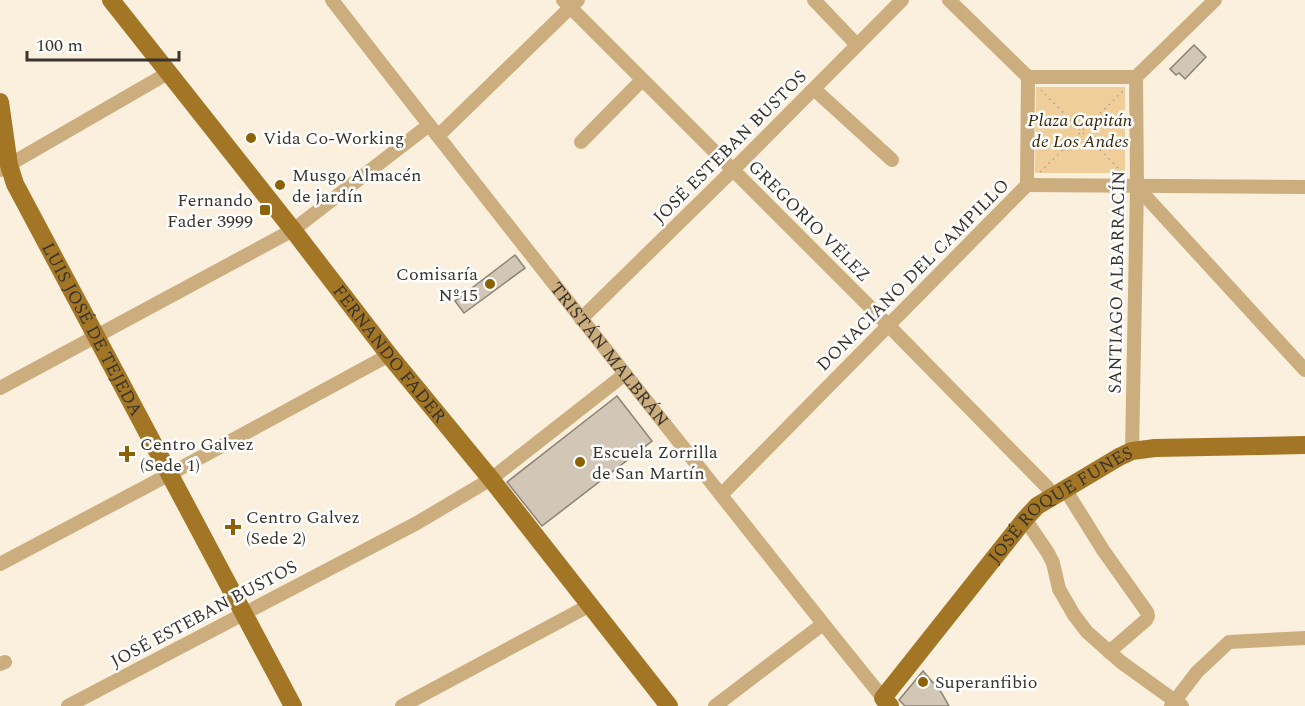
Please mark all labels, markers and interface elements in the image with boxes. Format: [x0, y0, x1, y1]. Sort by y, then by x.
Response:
scale bar [27, 24, 178, 62]
text: 100 m [36, 32, 83, 59]
street label: JOSÉ ESTEBAN BUSTOS [647, 64, 813, 230]
park label: Plaza Capitán de Los Andes [1028, 107, 1133, 155]
place label: Vida Co-Working [263, 125, 404, 152]
marker: Vida Co-Working [244, 131, 258, 145]
street label: GREGORIO VÉLEZ [742, 154, 876, 288]
place label: Musgo Almacén de jardín [292, 162, 421, 210]
street label: SANTIAGO ALBARRACÍN [1102, 170, 1132, 394]
street label: DONACIANO DEL CAMPILLO [810, 172, 1016, 378]
marker: Musgo Almacén de jardín [273, 178, 287, 192]
place label: Fernando Fader 3999 [167, 187, 253, 235]
marker: Fernando Fader 3999 [258, 203, 272, 217]
street label: LUIS JOSÉ DE TEJEDA [35, 237, 150, 421]
place label: Comisaría Nº15 [396, 261, 478, 309]
street label: TRISTÁN MALBRÁN [544, 276, 675, 433]
marker: Comisaría Nº15 [483, 277, 497, 291]
street label: FERNANDO FADER [326, 279, 453, 429]
place label: Centro Galvez (Sede 1) [140, 431, 254, 479]
place label: Escuela Zorrilla de San Martín [592, 439, 718, 487]
street label: JOSÉ ROQUE FUNES [981, 439, 1137, 569]
marker: Centro Galvez (Sede 1) [118, 445, 136, 463]
marker: Escuela Zorrilla de San Martín [573, 455, 587, 469]
place label: Centro Galvez (Sede 2) [246, 504, 360, 552]
marker: Centro Galvez (Sede 2) [224, 518, 242, 536]
street label: JOSÉ ESTEBAN BUSTOS [106, 553, 302, 675]
place label: Superanfibio [935, 669, 1037, 696]
marker: Superanfibio [916, 675, 930, 689]

